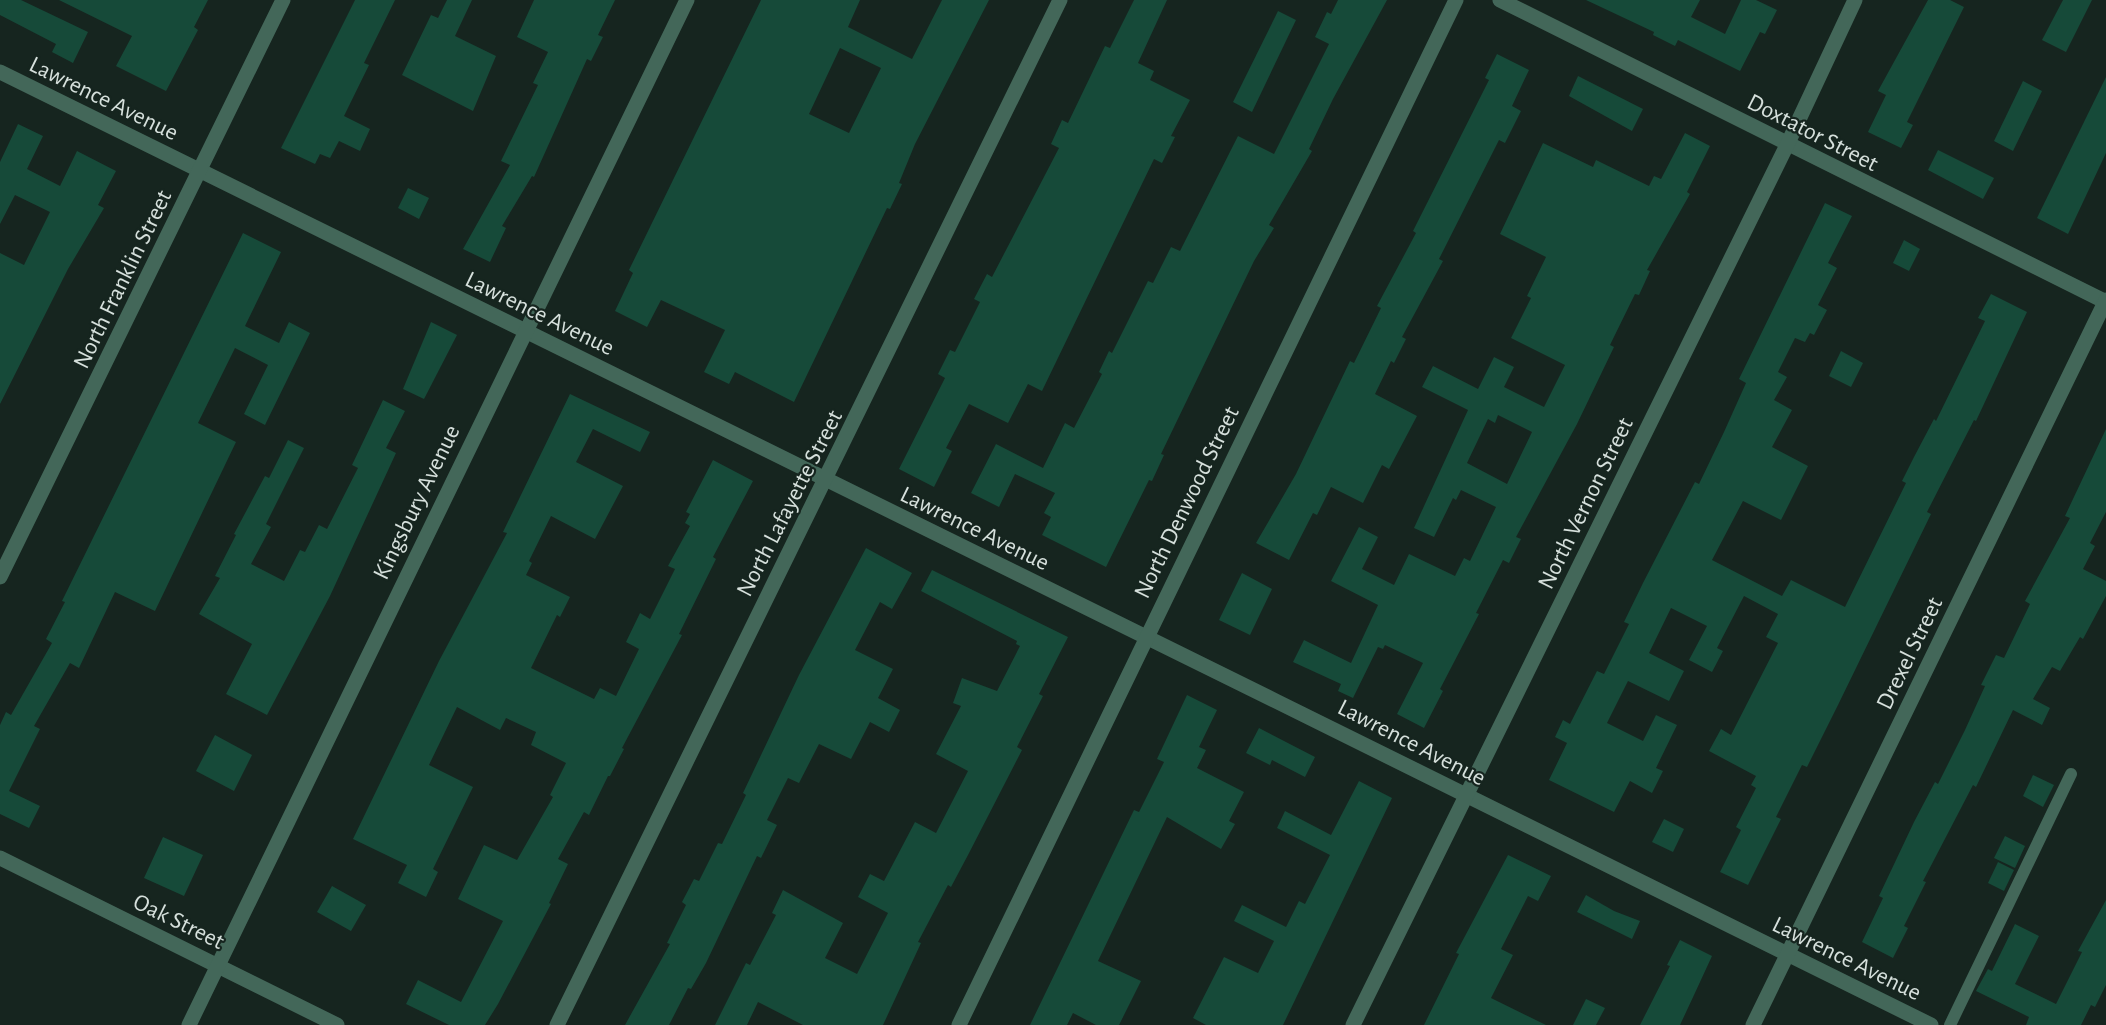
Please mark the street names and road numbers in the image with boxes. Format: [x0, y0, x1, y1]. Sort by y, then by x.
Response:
street label: Lawrence Avenue [25, 53, 182, 145]
street label: Doxtator Street [1743, 90, 1882, 176]
street label: North Franklin Street [69, 186, 177, 372]
street label: Lawrence Avenue [461, 268, 618, 360]
street label: North Denwood Street [1130, 402, 1244, 602]
street label: North Lafayette Street [733, 406, 847, 600]
street label: North Vernon Street [1534, 414, 1638, 593]
street label: Kingsbury Avenue [369, 421, 465, 583]
street label: Lawrence Avenue [896, 483, 1053, 575]
street label: Drexel Street [1872, 593, 1948, 713]
street label: Lawrence Avenue [1334, 695, 1489, 790]
street label: Oak Street [129, 890, 228, 954]
street label: Lawrence Avenue [1768, 913, 1925, 1005]

